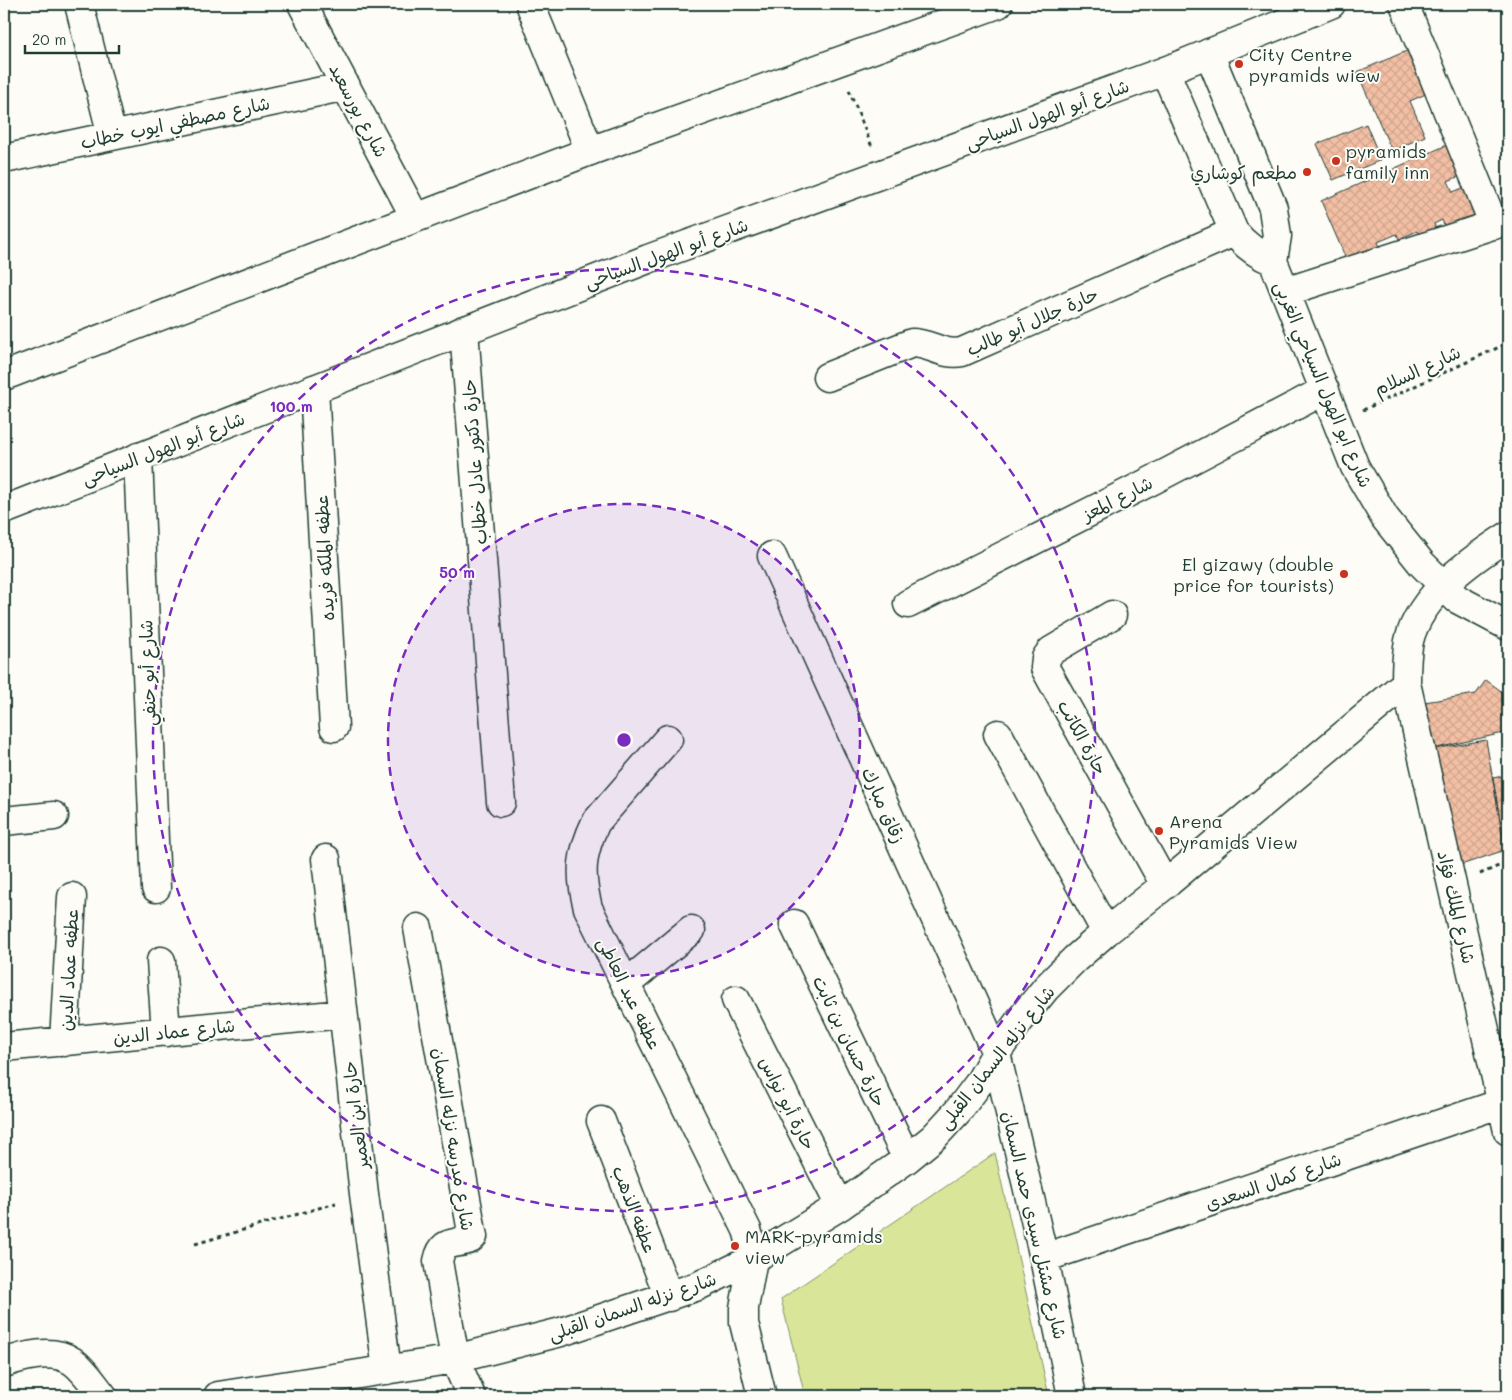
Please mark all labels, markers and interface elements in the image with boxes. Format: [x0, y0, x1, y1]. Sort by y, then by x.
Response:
scale bar [25, 22, 119, 54]
text: 20 m [32, 29, 66, 49]
place label: City Centre pyramids wiew [1249, 42, 1380, 87]
marker: City Centre pyramids wiew [1233, 58, 1245, 70]
street label: شارع بورسعيد [323, 59, 394, 162]
street label: شارع أبو الهول السياحى [962, 73, 1133, 156]
street label: شارع مصطفي ايوب خطاب [78, 90, 273, 159]
place label: pyramids family inn [1346, 139, 1429, 184]
marker: pyramids family inn [1330, 155, 1342, 167]
place label: مطعم كوشاري [1191, 160, 1297, 187]
marker: مطعم كوشاري [1301, 166, 1313, 178]
street label: شارع أبو الهول السياحى [581, 212, 752, 295]
street label: شارع ابو الهول السياحي الغربى [1265, 277, 1378, 493]
street label: حارة جلال أبو طالب [962, 281, 1102, 361]
street label: شارع السلام [1370, 339, 1465, 403]
street label: حارة دكتور عادل خطاب [456, 378, 492, 546]
text: 100 m [269, 396, 313, 416]
street label: شارع أبو الهول السياحى [78, 406, 248, 491]
street label: شارع المعز [1076, 470, 1157, 528]
street label: عطفه الملكه فريده [309, 494, 339, 622]
place label: El gizawy (double price for tourists) [1174, 552, 1334, 597]
text: 50 m [439, 562, 475, 582]
marker: El gizawy (double price for tourists) [1338, 568, 1350, 580]
street label: شارع أبو حنفي [133, 619, 166, 727]
street label: حارة الكاتب [1053, 695, 1113, 779]
centre of rings [615, 731, 633, 749]
street label: زقاق مبارك [857, 763, 911, 847]
place label: Arena Pyramids View [1169, 809, 1298, 854]
marker: Arena Pyramids View [1153, 825, 1165, 837]
street label: شارع الملك فؤاد [1431, 848, 1482, 966]
street label: عطفه عماد الدين [53, 908, 83, 1032]
street label: عطفه عبد العاطى [592, 933, 668, 1053]
street label: حارة حسان بن ثابت [808, 971, 892, 1111]
street label: شارع نزله السمان القبلى [932, 980, 1060, 1134]
street label: شارع عماد الدين [112, 1013, 236, 1050]
street label: شارع مدرسه نزله السمان [427, 1046, 480, 1232]
street label: حارة أبو نواس [754, 1052, 822, 1154]
street label: حارة ابن العمير [336, 1060, 374, 1172]
street label: شارع مشتل سيدى حمد السمان [996, 1108, 1073, 1342]
street label: شارع كمال السعدى [1202, 1146, 1345, 1216]
street label: عطفه الذهب [607, 1162, 663, 1256]
place label: MARK-pyramids view [745, 1224, 883, 1269]
marker: MARK-pyramids view [729, 1240, 741, 1252]
street label: شارع نزله السمان القبلى [545, 1266, 720, 1347]

